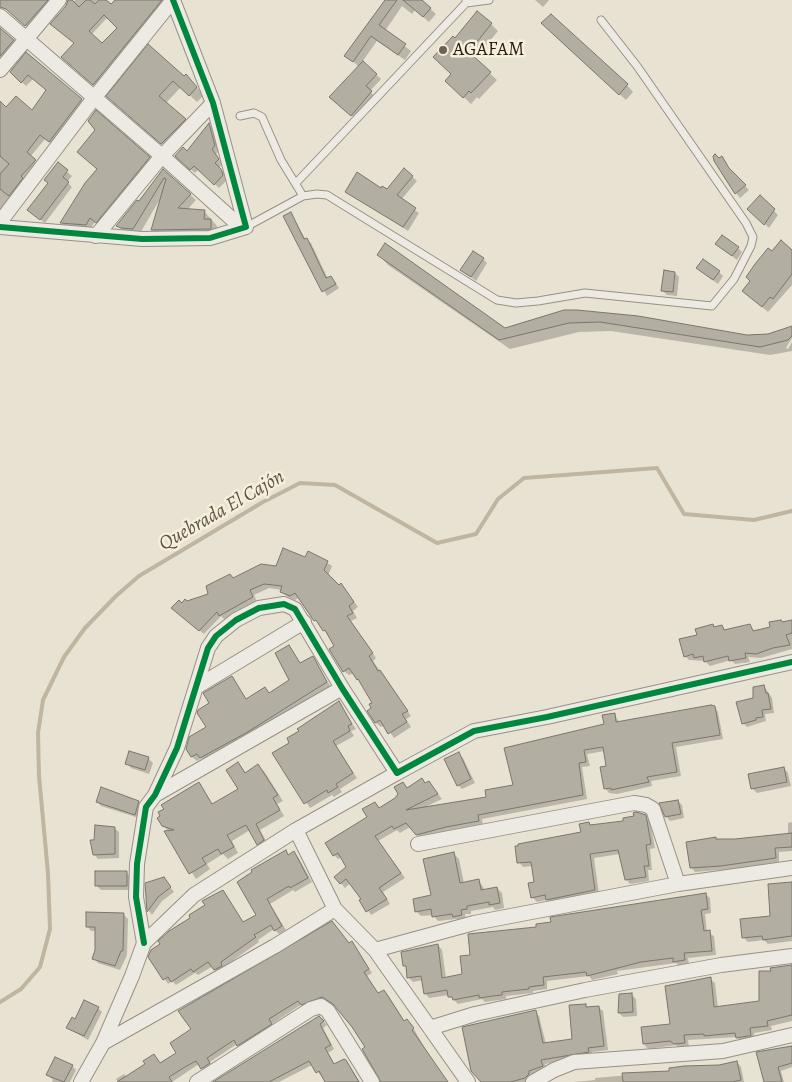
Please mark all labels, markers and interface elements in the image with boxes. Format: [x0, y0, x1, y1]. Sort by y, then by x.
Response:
place label: AGAFAM [453, 39, 524, 61]
marker: AGAFAM [437, 44, 449, 56]
water label: Quebrada El Cajón [155, 465, 289, 557]

